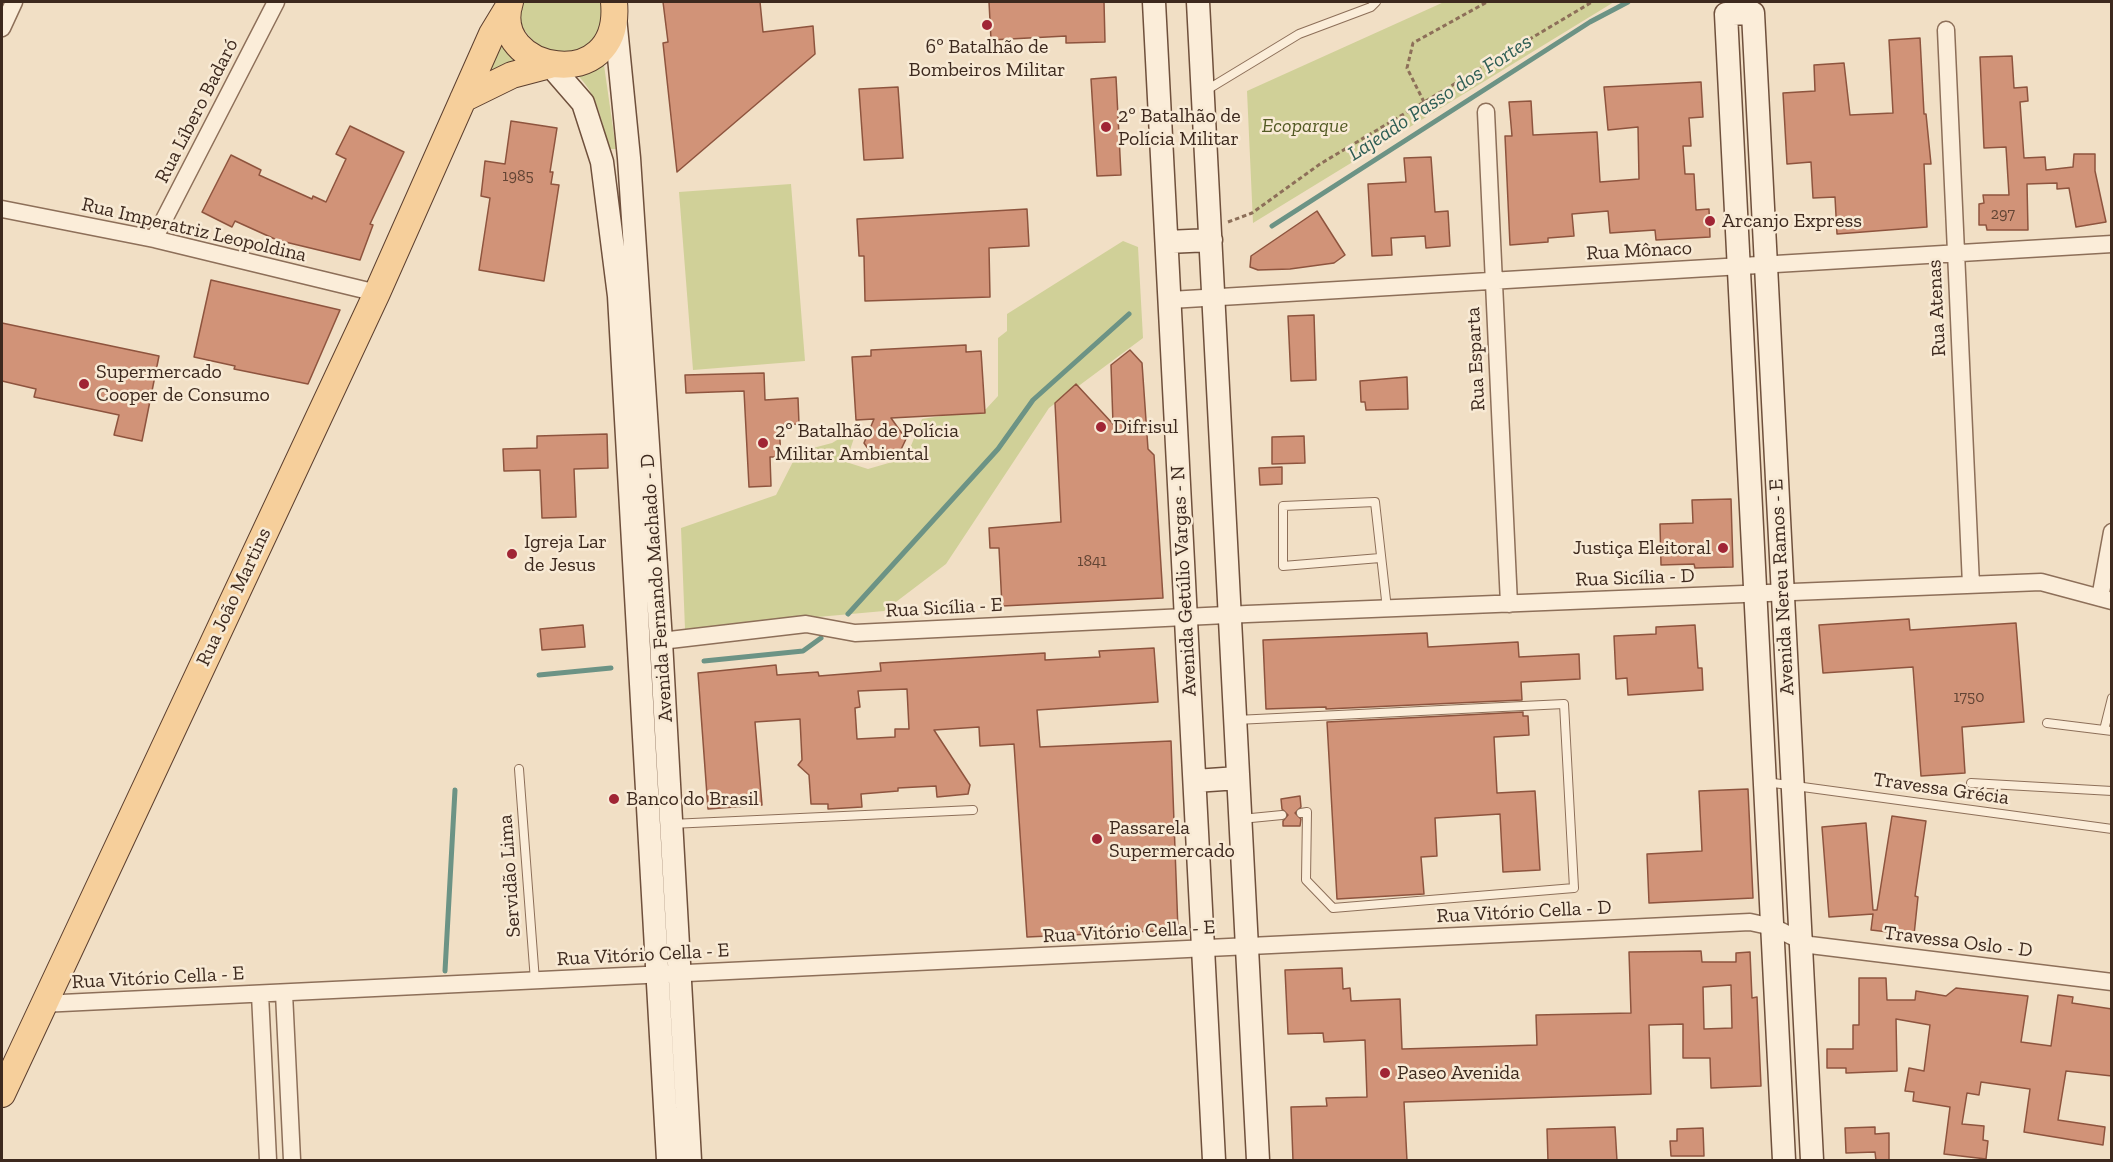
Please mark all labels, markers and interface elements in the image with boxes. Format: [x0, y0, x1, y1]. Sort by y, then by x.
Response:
marker: 6º Batalhão de Bombeiros Militar [980, 18, 994, 32]
water label: Lajeado Passo dos Fortes [1343, 29, 1537, 167]
street label: Rua Líbero Badaró [150, 35, 244, 187]
place label: 6º Batalhão de Bombeiros Militar [909, 35, 1065, 82]
place label: 2º Batalhão de Polícia Militar [1118, 104, 1241, 151]
park label: Ecoparque [1262, 114, 1348, 138]
marker: 2º Batalhão de Polícia Militar [1099, 120, 1113, 134]
house number: 1985 [502, 166, 534, 186]
street label: Rua Imperatriz Leopoldina [79, 192, 309, 268]
house number: 297 [1991, 204, 2015, 224]
place label: Arcanjo Express [1722, 209, 1862, 233]
marker: Arcanjo Express [1703, 214, 1717, 228]
street label: Rua Mônaco [1586, 236, 1692, 266]
street label: Rua Atenas [1922, 259, 1952, 357]
street label: Rua Esparta [1461, 306, 1491, 412]
place label: Supermercado Cooper de Consumo [96, 360, 270, 407]
marker: Supermercado Cooper de Consumo [77, 377, 91, 391]
place label: Difrisul [1113, 415, 1178, 439]
place label: 2º Batalhão de Polícia Militar Ambiental [775, 419, 959, 466]
marker: Difrisul [1094, 420, 1108, 434]
marker: 2º Batalhão de Polícia Militar Ambiental [756, 436, 770, 450]
street label: Avenida Fernando Machado - D [636, 453, 678, 723]
street label: Avenida Getúlio Vargas - N [1166, 465, 1202, 697]
street label: Avenida Nereu Ramos - E [1764, 478, 1800, 696]
street label: Rua João Martins [191, 524, 277, 670]
place label: Igreja Lar de Jesus [524, 530, 607, 577]
place label: Justiça Eleitoral [1573, 536, 1711, 560]
marker: Justiça Eleitoral [1716, 541, 1730, 555]
marker: Igreja Lar de Jesus [505, 547, 519, 561]
house number: 1841 [1077, 551, 1107, 571]
street label: Rua Sicília - D [1575, 564, 1695, 592]
street label: Rua Sicília - E [885, 593, 1003, 623]
house number: 1750 [1954, 687, 1984, 707]
street label: Travessa Grécia [1872, 768, 2010, 810]
place label: Banco do Brasil [626, 787, 759, 811]
marker: Banco do Brasil [607, 792, 621, 806]
street label: Servidão Lima [494, 814, 526, 938]
place label: Passarela Supermercado [1109, 816, 1235, 863]
marker: Passarela Supermercado [1090, 832, 1104, 846]
street label: Rua Vitório Cella - D [1436, 895, 1612, 929]
street label: Rua Vitório Cella - E [1042, 915, 1216, 949]
street label: Travessa Oslo - D [1882, 921, 2034, 963]
street label: Rua Vitório Cella - E [556, 938, 730, 972]
street label: Rua Vitório Cella - E [71, 961, 245, 995]
place label: Paseo Avenida [1397, 1061, 1520, 1085]
marker: Paseo Avenida [1378, 1066, 1392, 1080]

